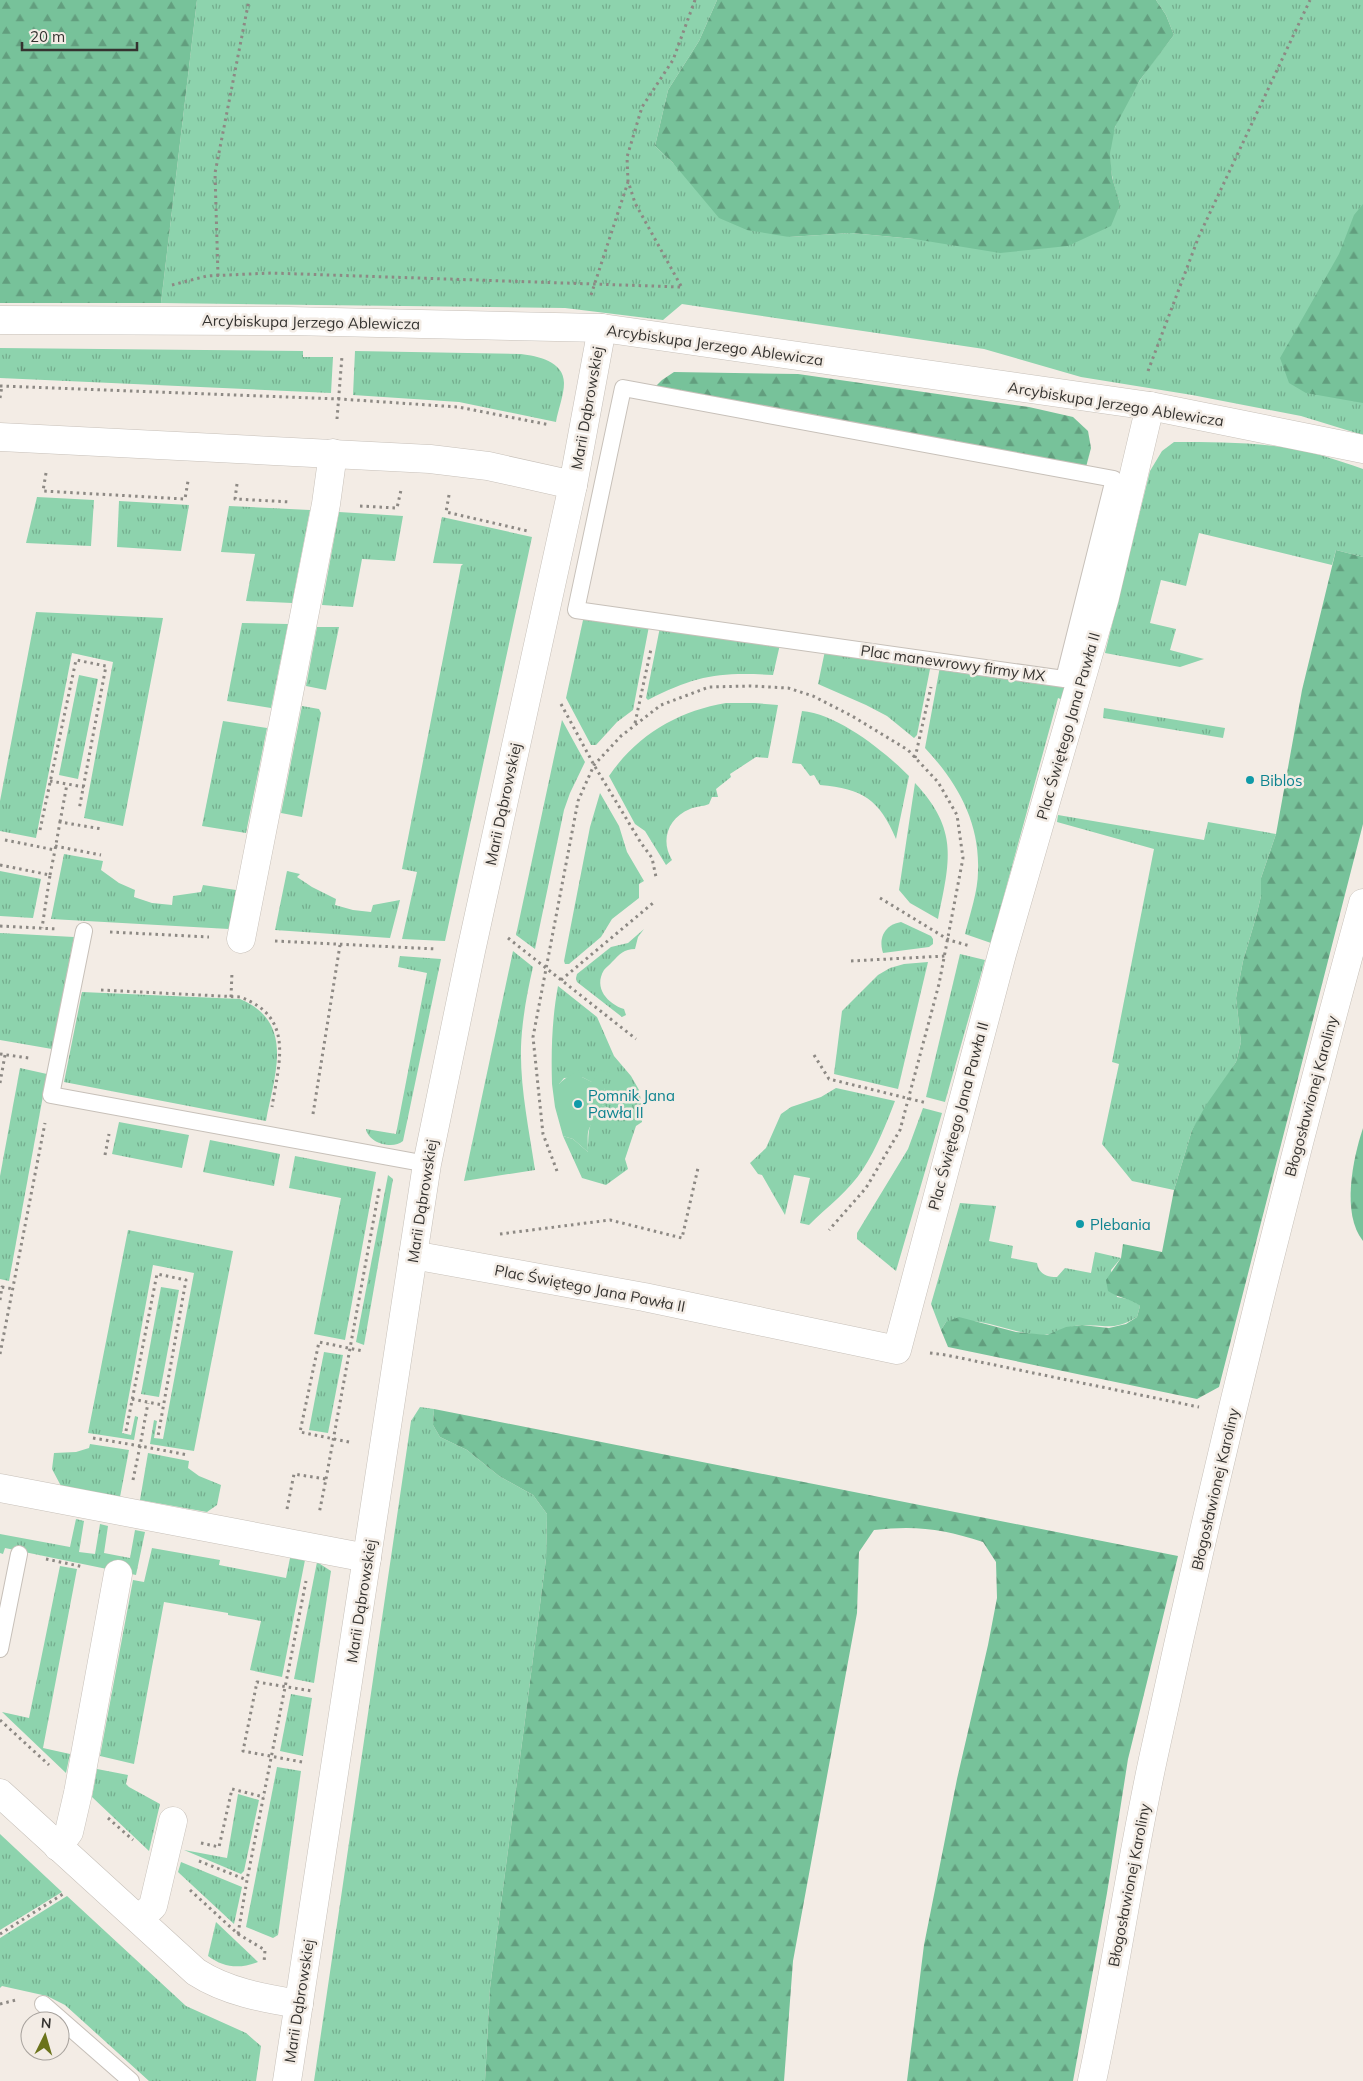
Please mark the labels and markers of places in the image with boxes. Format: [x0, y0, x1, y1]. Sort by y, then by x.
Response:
place label: Biblos [1260, 771, 1302, 790]
marker: Biblos [1244, 774, 1256, 786]
place label: Pomnik Jana Pawła II [588, 1086, 675, 1122]
marker: Pomnik Jana Pawła II [572, 1098, 584, 1110]
place label: Plebania [1090, 1215, 1151, 1234]
marker: Plebania [1074, 1218, 1086, 1230]

